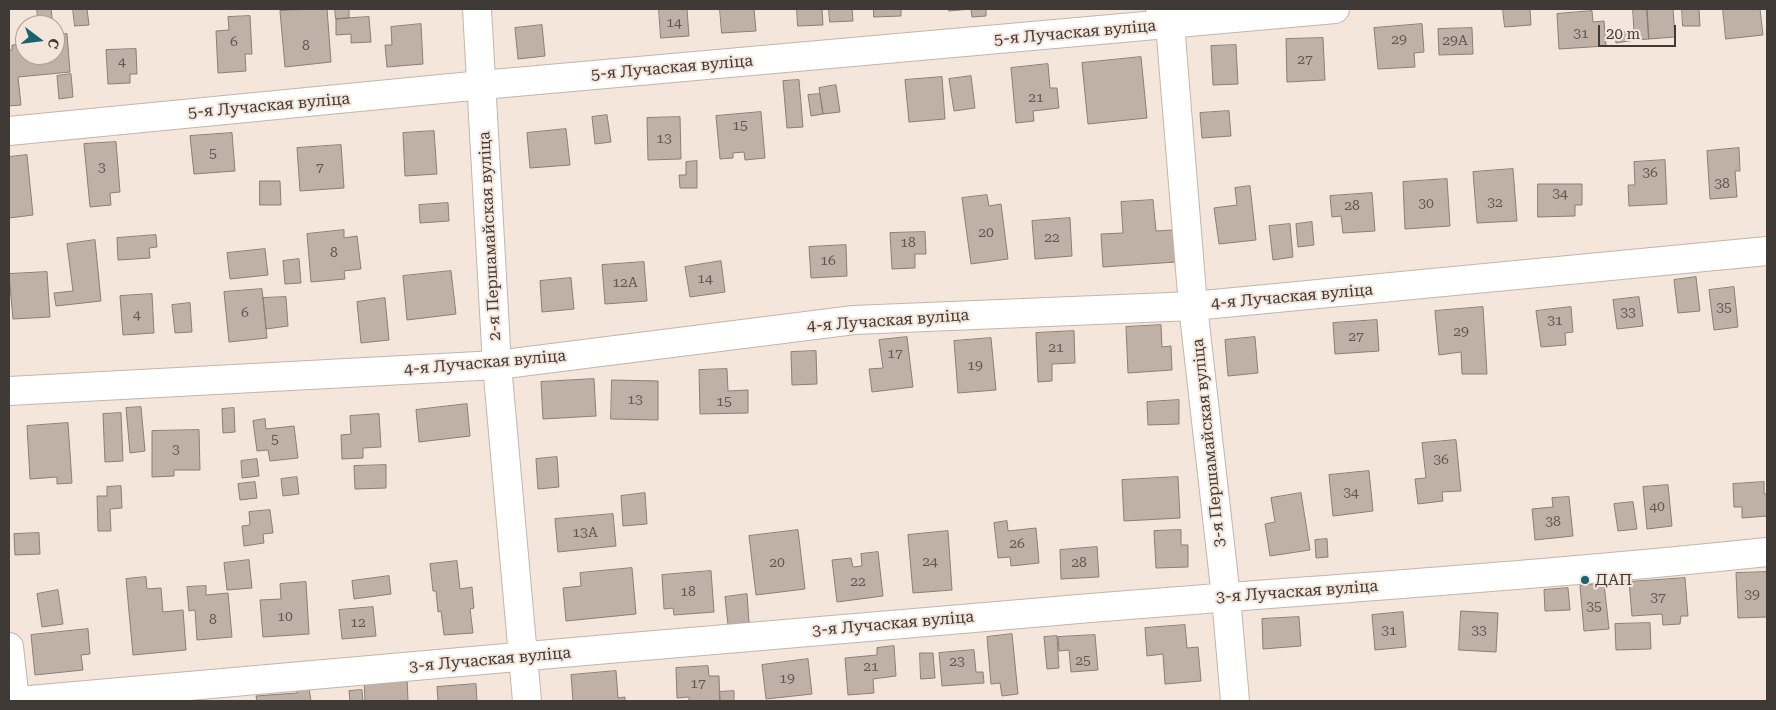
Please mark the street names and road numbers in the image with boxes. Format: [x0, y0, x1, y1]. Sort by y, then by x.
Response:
street label: 5-я Лучаская вуліца [993, 16, 1157, 50]
street label: 5-я Лучаская вуліца [590, 51, 754, 85]
street label: 5-я Лучаская вуліца [187, 89, 351, 123]
street label: 2-я Першамайская вуліца [475, 131, 505, 341]
street label: 4-я Лучаская вуліца [1210, 280, 1374, 314]
street label: 4-я Лучаская вуліца [806, 306, 970, 336]
street label: 3-я Першамайская вуліца [1188, 338, 1230, 548]
street label: 4-я Лучаская вуліца [403, 346, 567, 380]
street label: 3-я Лучаская вуліца [1215, 577, 1379, 607]
street label: 3-я Лучаская вуліца [811, 607, 975, 641]
street label: 3-я Лучаская вуліца [408, 643, 572, 677]

